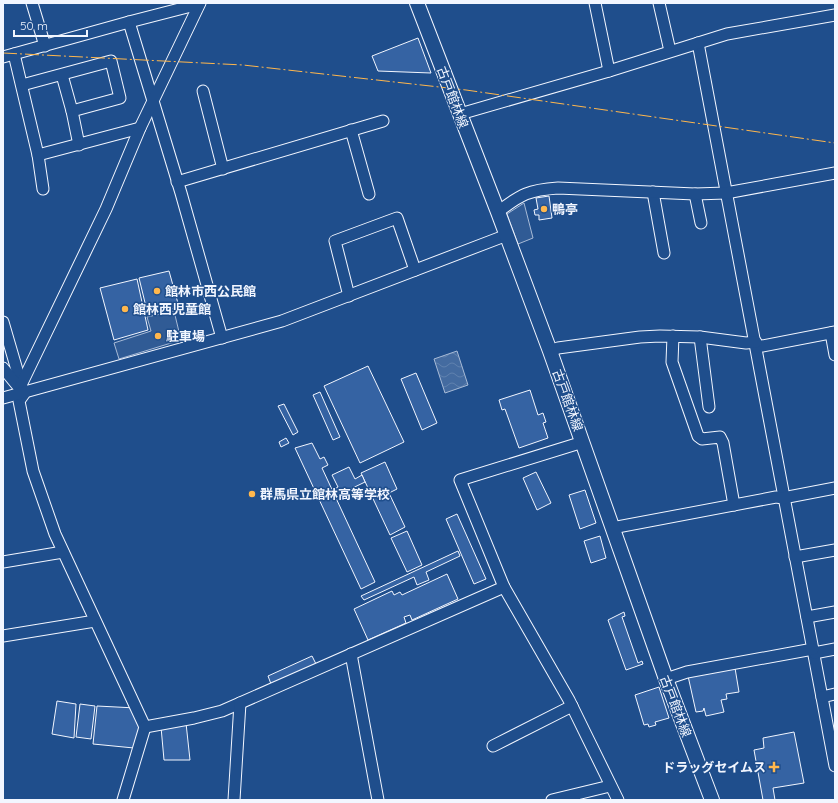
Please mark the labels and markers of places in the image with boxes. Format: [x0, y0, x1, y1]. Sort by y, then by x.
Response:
place label: 鴨亭 [552, 201, 578, 217]
marker: 鴨亭 [539, 204, 549, 214]
place label: 館林市西公民館 [165, 283, 256, 299]
marker: 館林市西公民館 [152, 286, 162, 296]
place label: 館林西児童館 [133, 301, 211, 317]
marker: 館林西児童館 [120, 304, 130, 314]
place label: 駐車場 [166, 328, 205, 344]
marker: 駐車場 [153, 331, 163, 341]
place label: 群馬県立館林高等学校 [260, 486, 390, 502]
marker: 群馬県立館林高等学校 [247, 489, 257, 499]
place label: ドラッグセイムス [662, 759, 766, 775]
marker: ドラッグセイムス [769, 762, 779, 772]

